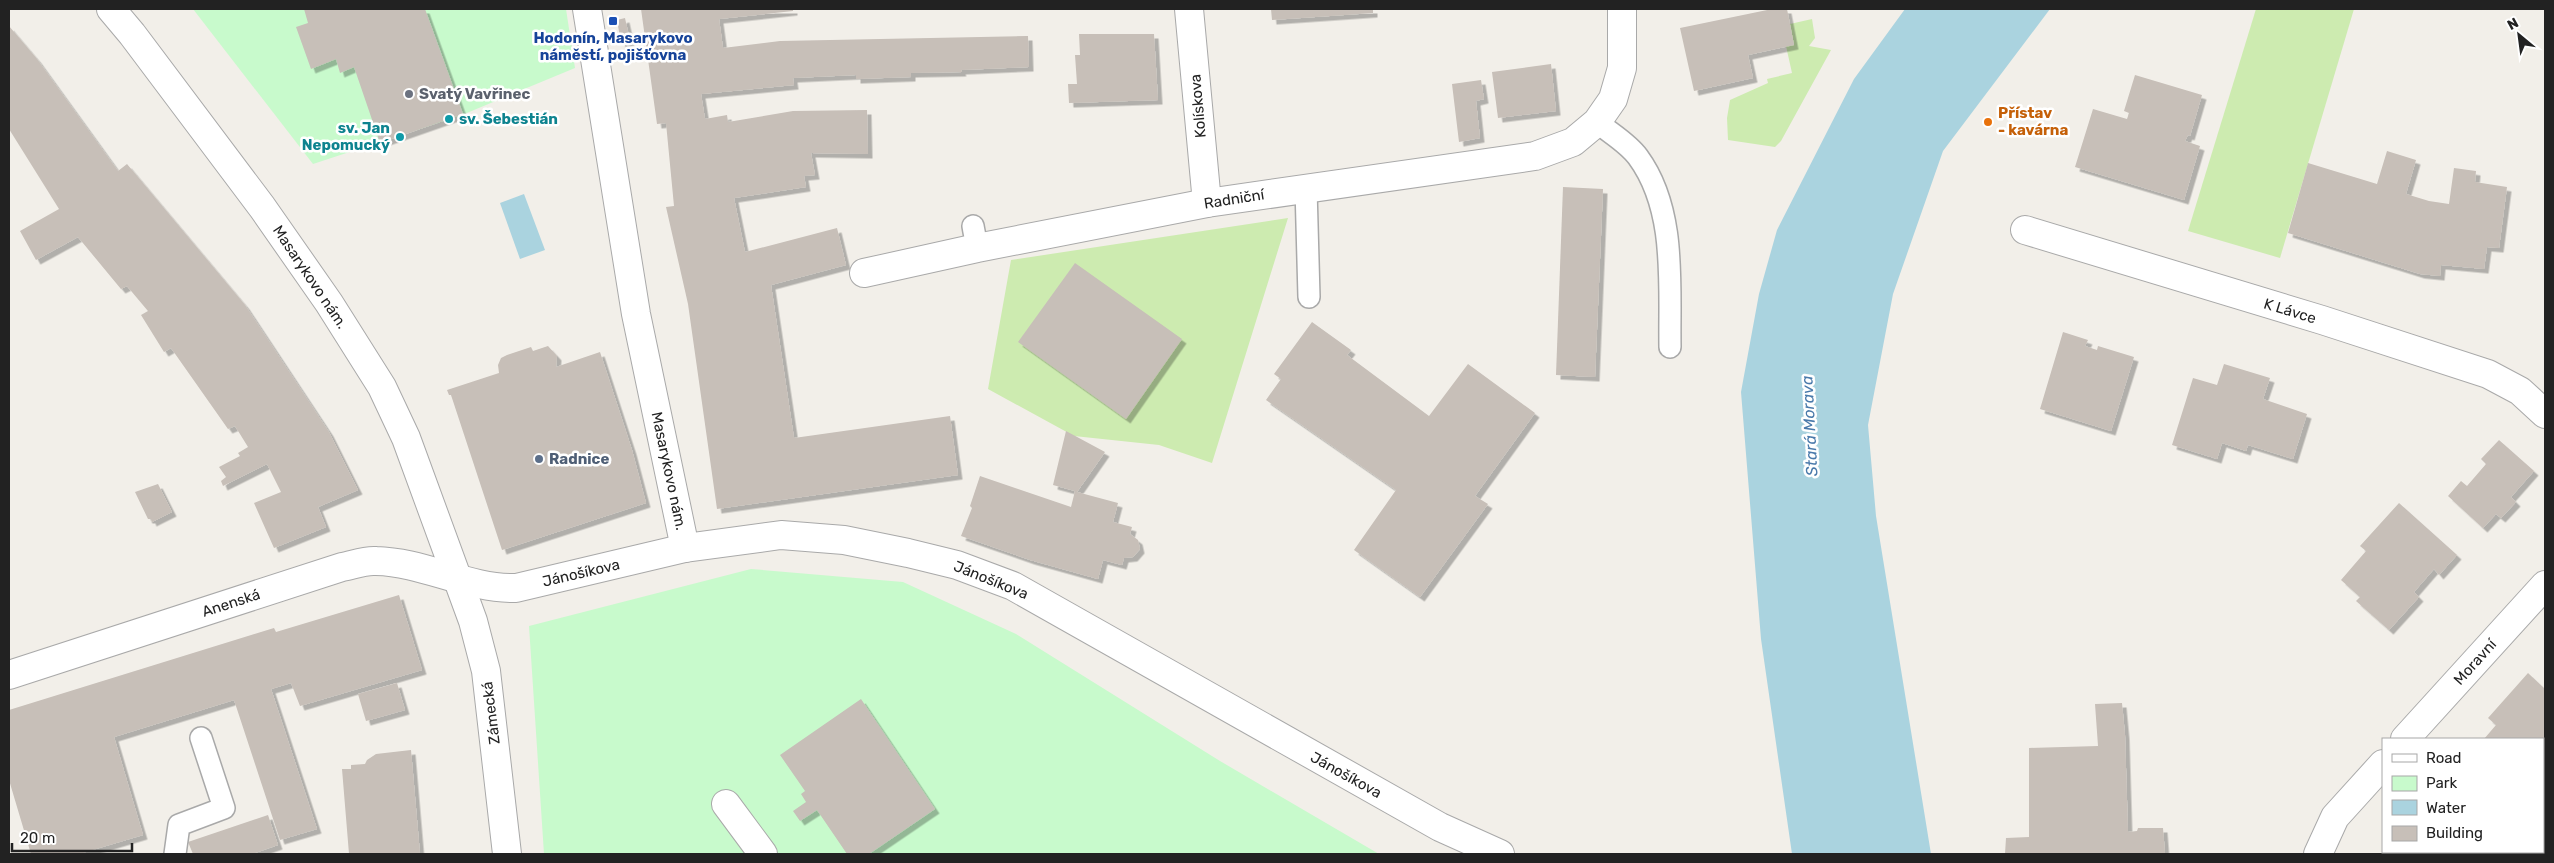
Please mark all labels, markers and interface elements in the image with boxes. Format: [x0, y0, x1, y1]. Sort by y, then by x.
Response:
north arrow [2494, 10, 2544, 60]
text: N [2504, 14, 2521, 34]
marker: Hodonín, Masarykovo náměstí, pojišťovna [607, 15, 619, 27]
place label: Hodonín, Masarykovo náměstí, pojišťovna [533, 29, 693, 64]
street label: Kolískova [1186, 73, 1210, 139]
place label: Svatý Vavřinec [419, 85, 530, 103]
marker: Svatý Vavřinec [403, 88, 415, 100]
place label: Přístav - kavárna [1998, 104, 2068, 139]
place label: sv. Šebestián [459, 110, 558, 128]
marker: sv. Šebestián [443, 113, 455, 125]
marker: Přístav - kavárna [1982, 116, 1994, 128]
place label: sv. Jan Nepomucký [302, 119, 390, 154]
marker: sv. Jan Nepomucký [394, 131, 406, 143]
street label: Radniční [1203, 185, 1267, 213]
street label: Masarykovo nám. [269, 222, 351, 332]
street label: K Lávce [2262, 295, 2318, 327]
water label: Stará Morava [1797, 375, 1822, 477]
street label: Masarykovo nám. [648, 410, 690, 532]
place label: Radnice [549, 450, 609, 468]
marker: Radnice [533, 453, 545, 465]
street label: Jánošíkova [541, 555, 621, 591]
street label: Jánošíkova [951, 557, 1031, 603]
street label: Anenská [200, 585, 262, 621]
street label: Moravní [2450, 634, 2501, 689]
street label: Zámecká [478, 681, 504, 745]
legend [2382, 738, 2544, 853]
street label: Jánošíkova [1307, 748, 1385, 802]
text: Road [2426, 749, 2462, 767]
text: Park [2426, 774, 2457, 792]
text: Water [2426, 799, 2466, 817]
scale bar [12, 820, 132, 852]
text: Building [2426, 824, 2483, 842]
text: 20 m [20, 829, 55, 847]

